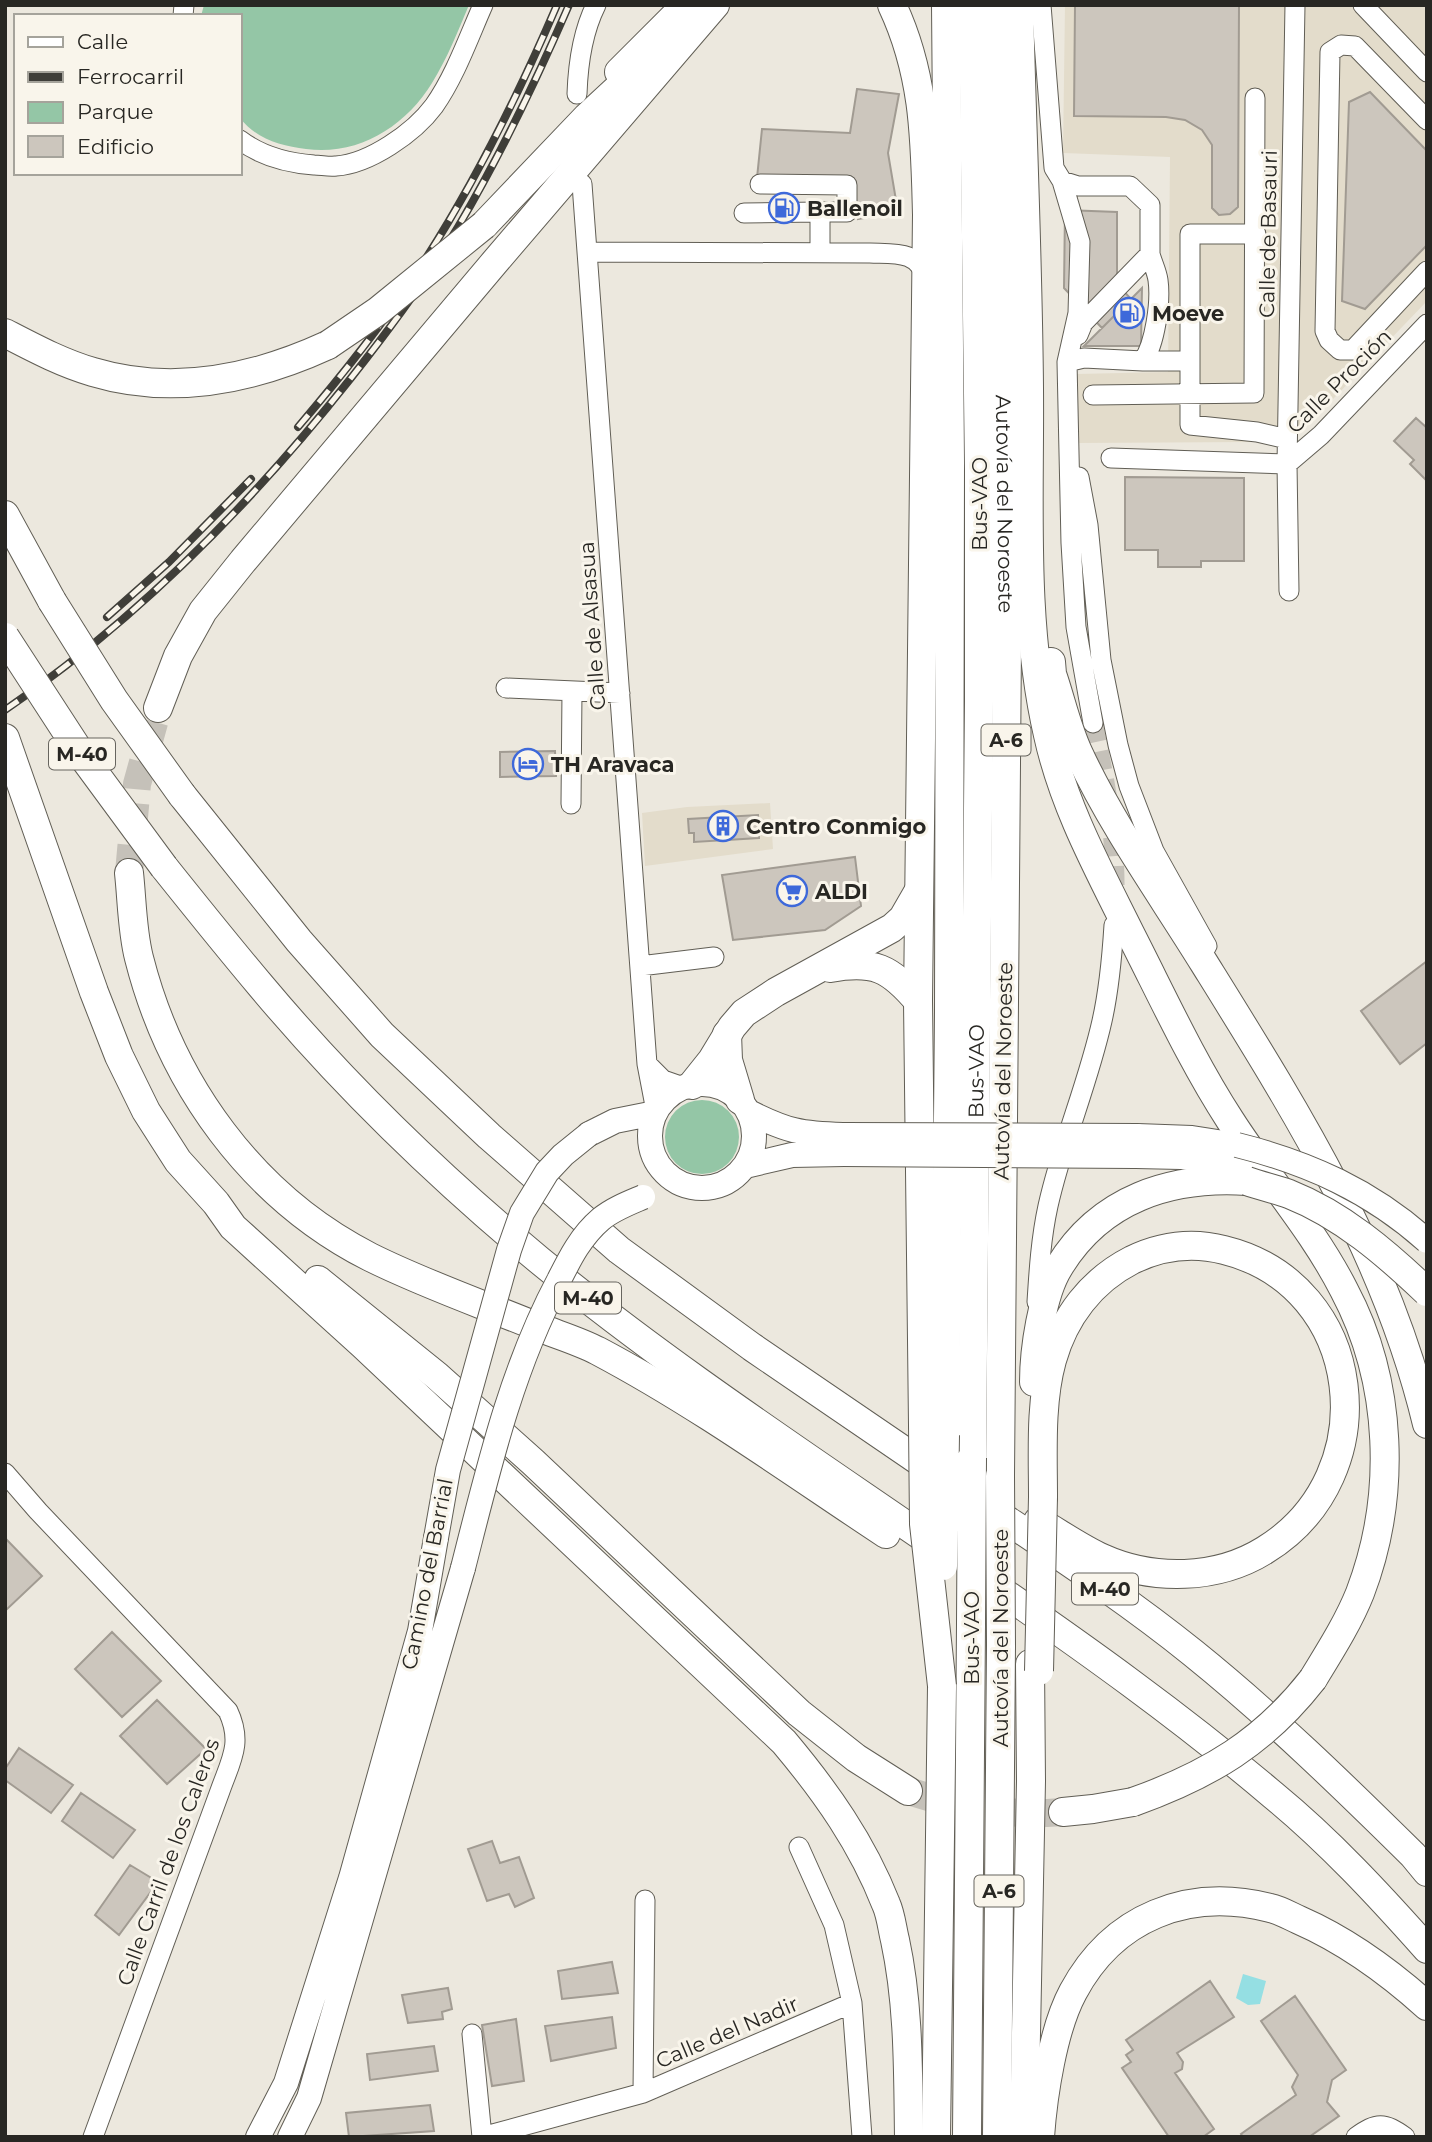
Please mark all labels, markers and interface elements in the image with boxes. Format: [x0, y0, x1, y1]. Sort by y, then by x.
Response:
legend [14, 14, 242, 175]
text: Calle [77, 29, 128, 54]
text: Ferrocarril [77, 64, 184, 89]
text: Parque [77, 99, 153, 124]
text: Edificio [77, 134, 154, 159]
street label: Calle de Basauri [1254, 150, 1282, 318]
fuel station icon: Ballenoil [767, 191, 801, 225]
place label: Ballenoil [807, 196, 903, 221]
fuel station icon: Moeve [1112, 296, 1146, 330]
place label: Moeve [1152, 301, 1224, 326]
street label: Calle Proción [1282, 324, 1396, 438]
street label: Autovía del Noroeste [991, 395, 1019, 613]
street label: Bus-VAO [967, 457, 992, 551]
street label: Calle de Alsasua [574, 541, 610, 711]
road number: A-6 [982, 724, 1030, 755]
road number: M-40 [49, 738, 115, 769]
hotel icon: TH Aravaca [511, 747, 545, 781]
place label: TH Aravaca [551, 752, 674, 777]
building icon: Centro Conmigo [706, 809, 740, 843]
place label: Centro Conmigo [746, 814, 926, 839]
supermarket icon: ALDI [775, 874, 809, 908]
place label: ALDI [814, 879, 868, 904]
street label: Autovía del Noroeste [989, 962, 1017, 1180]
street label: Bus-VAO [963, 1024, 989, 1118]
road number: M-40 [555, 1282, 621, 1314]
street label: Camino del Barrial [396, 1476, 458, 1672]
street label: Autovía del Noroeste [988, 1529, 1013, 1747]
road number: M-40 [1072, 1574, 1138, 1604]
street label: Bus-VAO [959, 1591, 984, 1685]
street label: Calle Carril de los Caleros [112, 1735, 224, 1989]
road number: A-6 [974, 1876, 1024, 1907]
street label: Calle del Nadir [652, 1991, 802, 2073]

